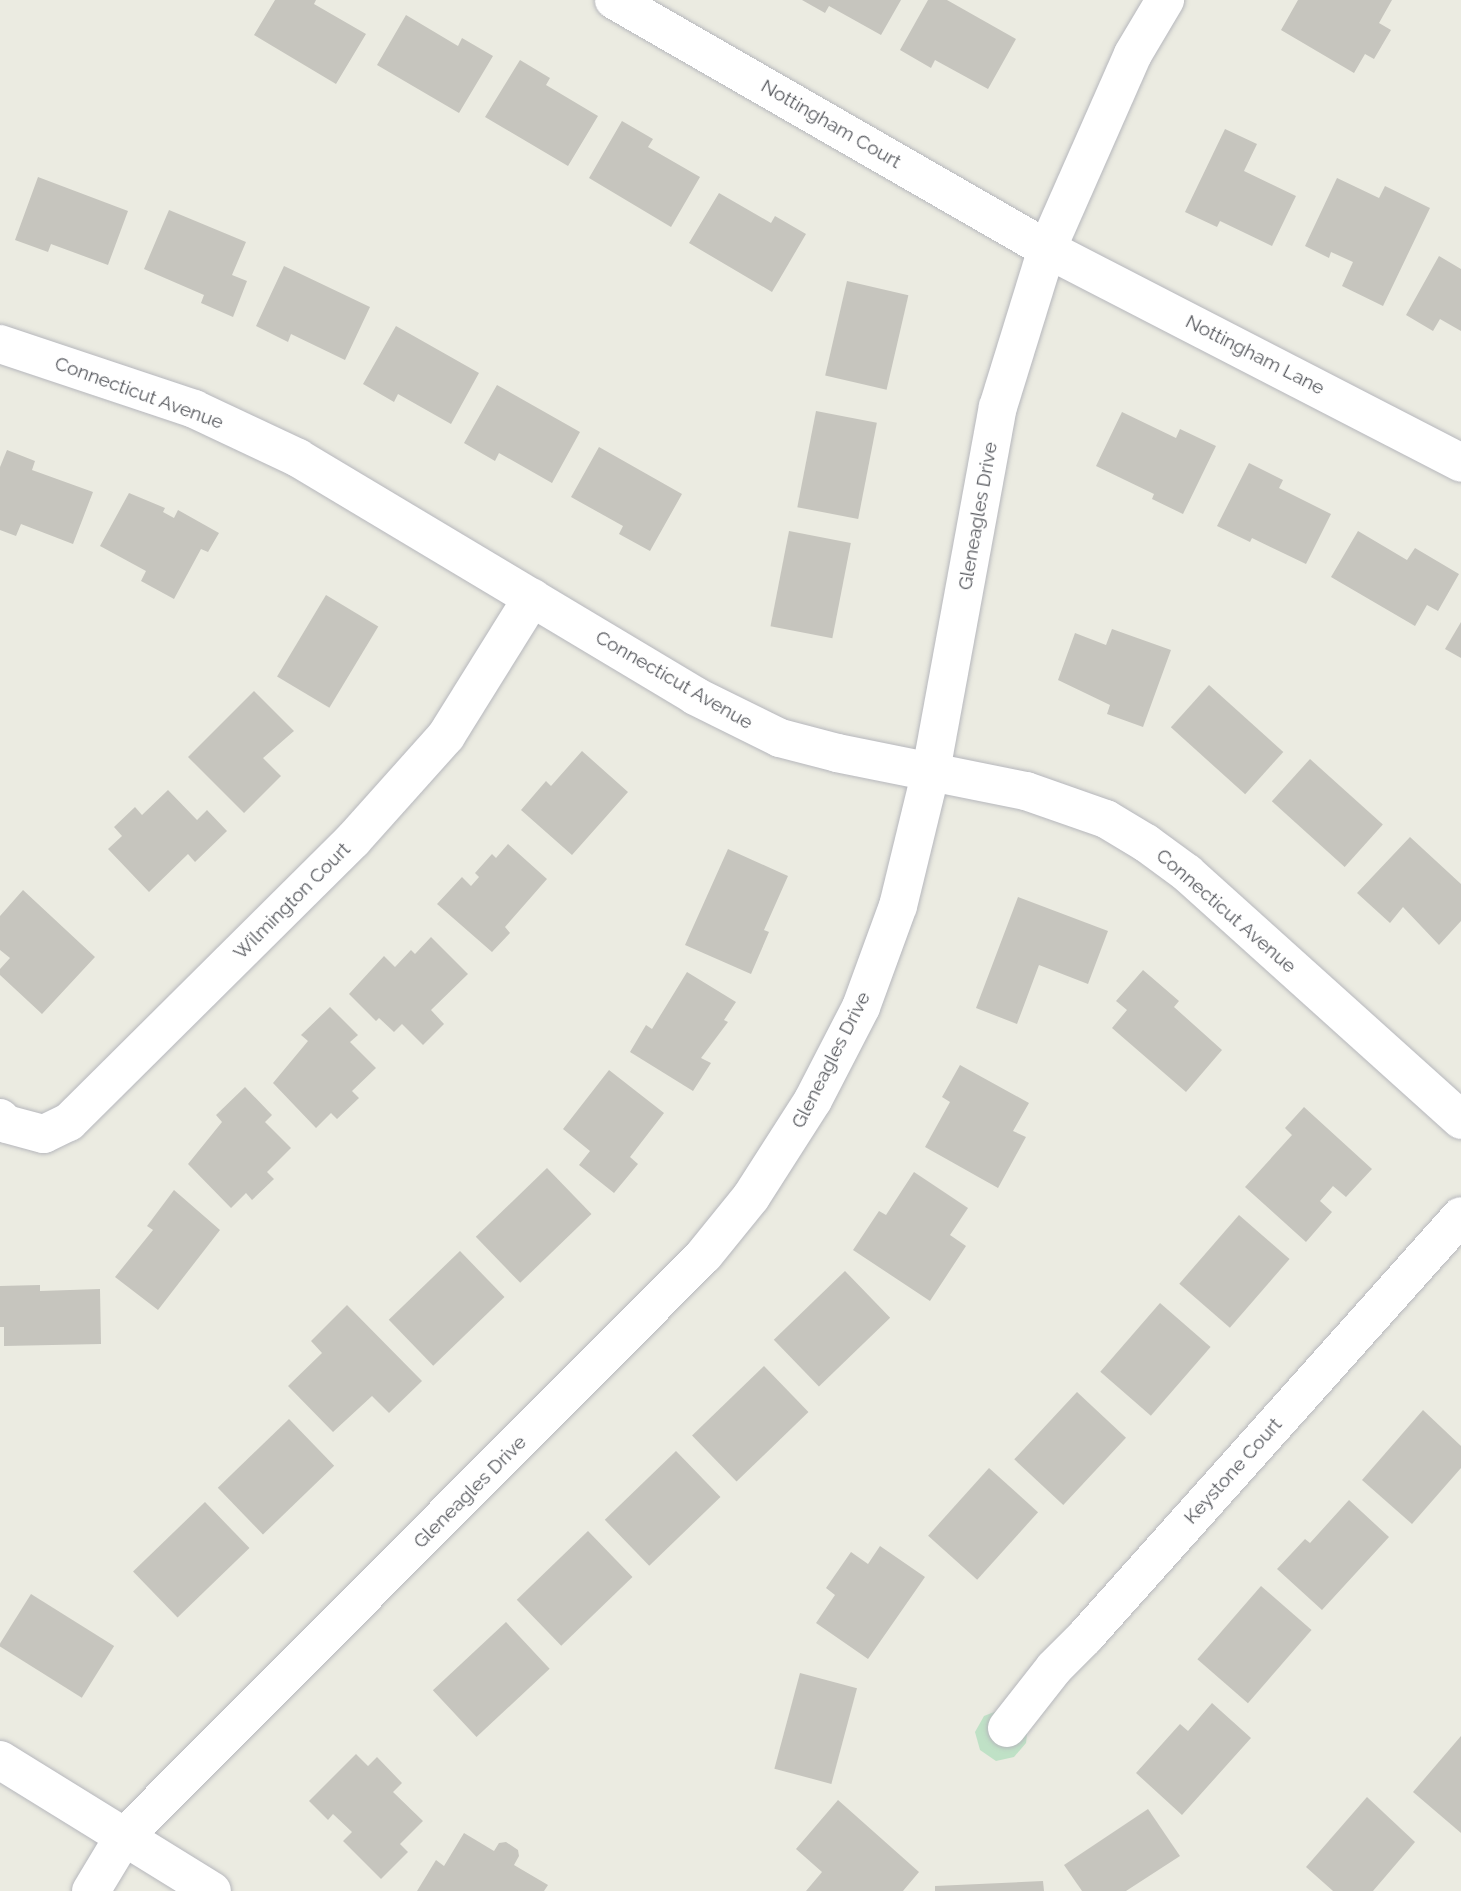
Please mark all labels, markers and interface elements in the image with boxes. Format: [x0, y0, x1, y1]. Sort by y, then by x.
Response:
street label: Nottingham Court [757, 75, 905, 173]
street label: Nottingham Lane [1182, 310, 1328, 400]
street label: Connecticut Avenue [51, 352, 227, 434]
street label: Gleneagles Drive [954, 440, 1002, 592]
street label: Connecticut Avenue [591, 626, 757, 734]
street label: Wilmington Court [229, 838, 355, 964]
street label: Connecticut Avenue [1151, 844, 1301, 978]
street label: Gleneagles Drive [787, 988, 875, 1132]
street label: Keystone Court [1179, 1413, 1287, 1529]
street label: Gleneagles Drive [409, 1431, 531, 1553]

